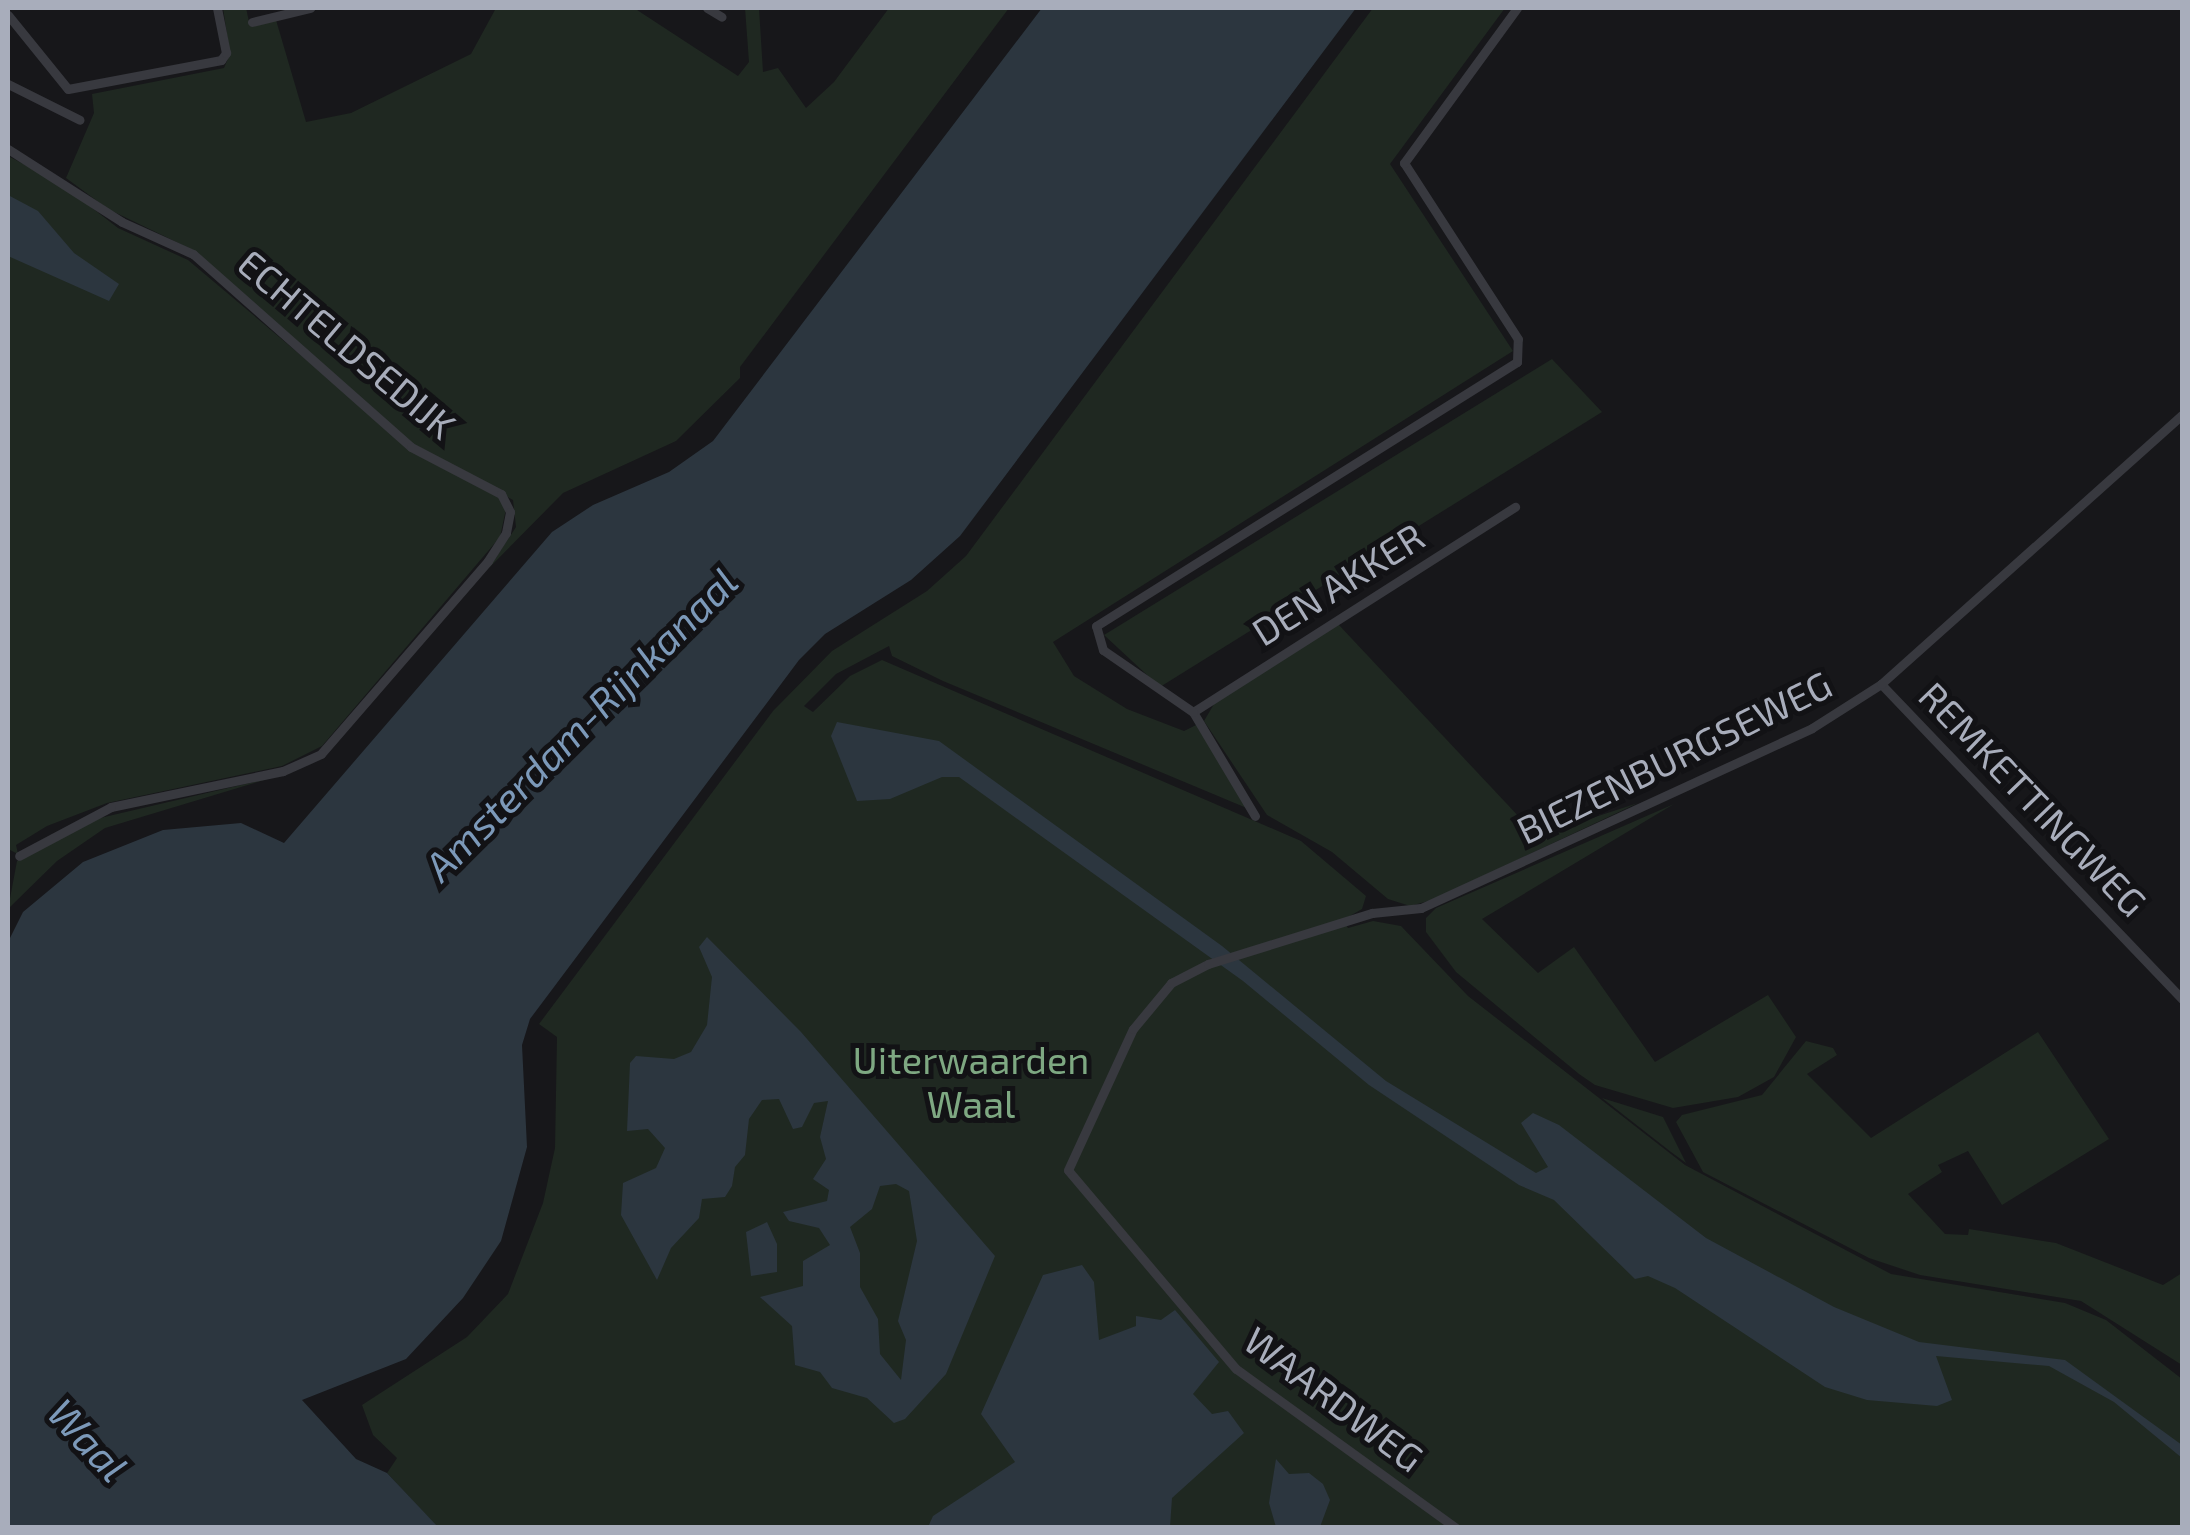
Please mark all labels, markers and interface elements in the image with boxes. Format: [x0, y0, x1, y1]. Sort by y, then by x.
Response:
street label: ECHTELDSEDIJK [229, 240, 465, 448]
street label: DEN AKKER [1243, 513, 1433, 655]
water label: Amsterdam-Rijnkanaal [414, 557, 746, 889]
street label: BIEZENBURGSEWEG [1509, 661, 1839, 853]
street label: REMKETTINGWEG [1910, 673, 2156, 925]
park label: Uiterwaarden Waal [853, 1037, 1089, 1126]
street label: WAARDWEG [1236, 1317, 1432, 1481]
water label: Waal [39, 1388, 139, 1490]

